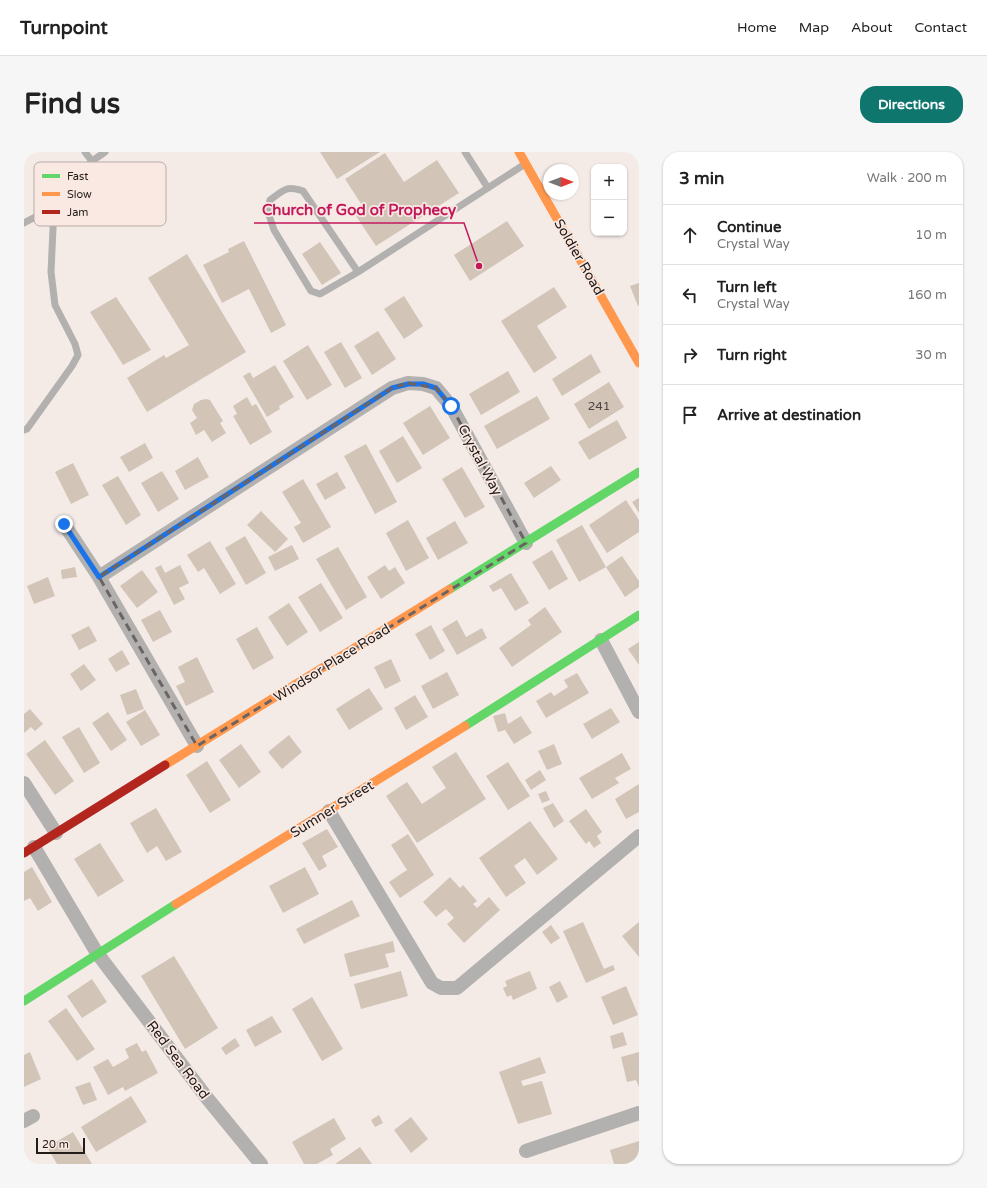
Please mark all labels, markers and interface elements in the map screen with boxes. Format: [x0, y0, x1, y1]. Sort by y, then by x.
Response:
text: Turnpoint [20, 17, 108, 39]
text: Home [737, 19, 777, 36]
text: Map [799, 19, 829, 36]
text: About [851, 19, 893, 36]
text: Contact [915, 19, 967, 36]
button: Directions [860, 86, 963, 123]
text: Find us [24, 87, 120, 121]
legend [34, 162, 166, 226]
north arrow [543, 164, 579, 200]
map controls [591, 164, 627, 236]
button: + [591, 164, 627, 200]
text: 3 min [679, 168, 724, 189]
text: Fast [67, 170, 88, 183]
text: Walk · 200 m [867, 170, 947, 186]
text: Slow [67, 188, 92, 201]
callout: Church of God of Prophecy [254, 196, 464, 223]
button: − [591, 200, 627, 236]
text: Church of God of Prophecy [262, 201, 456, 220]
text: Jam [67, 206, 88, 219]
street label: Soldier Road [550, 216, 608, 298]
text: Continue [717, 218, 781, 236]
icon: ahead [679, 224, 701, 246]
text: 10 m [915, 227, 947, 243]
text: Crystal Way [717, 236, 790, 252]
text: Turn left [717, 278, 777, 296]
icon: left [679, 284, 701, 306]
text: 160 m [907, 287, 947, 303]
text: Crystal Way [717, 296, 790, 312]
icon: right [679, 344, 701, 366]
text: Turn right [717, 346, 787, 364]
text: 30 m [915, 347, 947, 363]
route start [442, 397, 460, 415]
house number: 241 [588, 399, 610, 413]
icon: arrive [679, 404, 701, 426]
text: Arrive at destination [717, 406, 861, 424]
street label: Crystal Way [454, 421, 506, 499]
route end [55, 515, 73, 533]
street label: Windsor Place Road [271, 620, 393, 706]
street label: Sumner Street [287, 776, 377, 841]
street label: Red Sea Road [143, 1018, 213, 1102]
scale bar [36, 1136, 85, 1155]
text: 20 m [42, 1138, 69, 1151]

